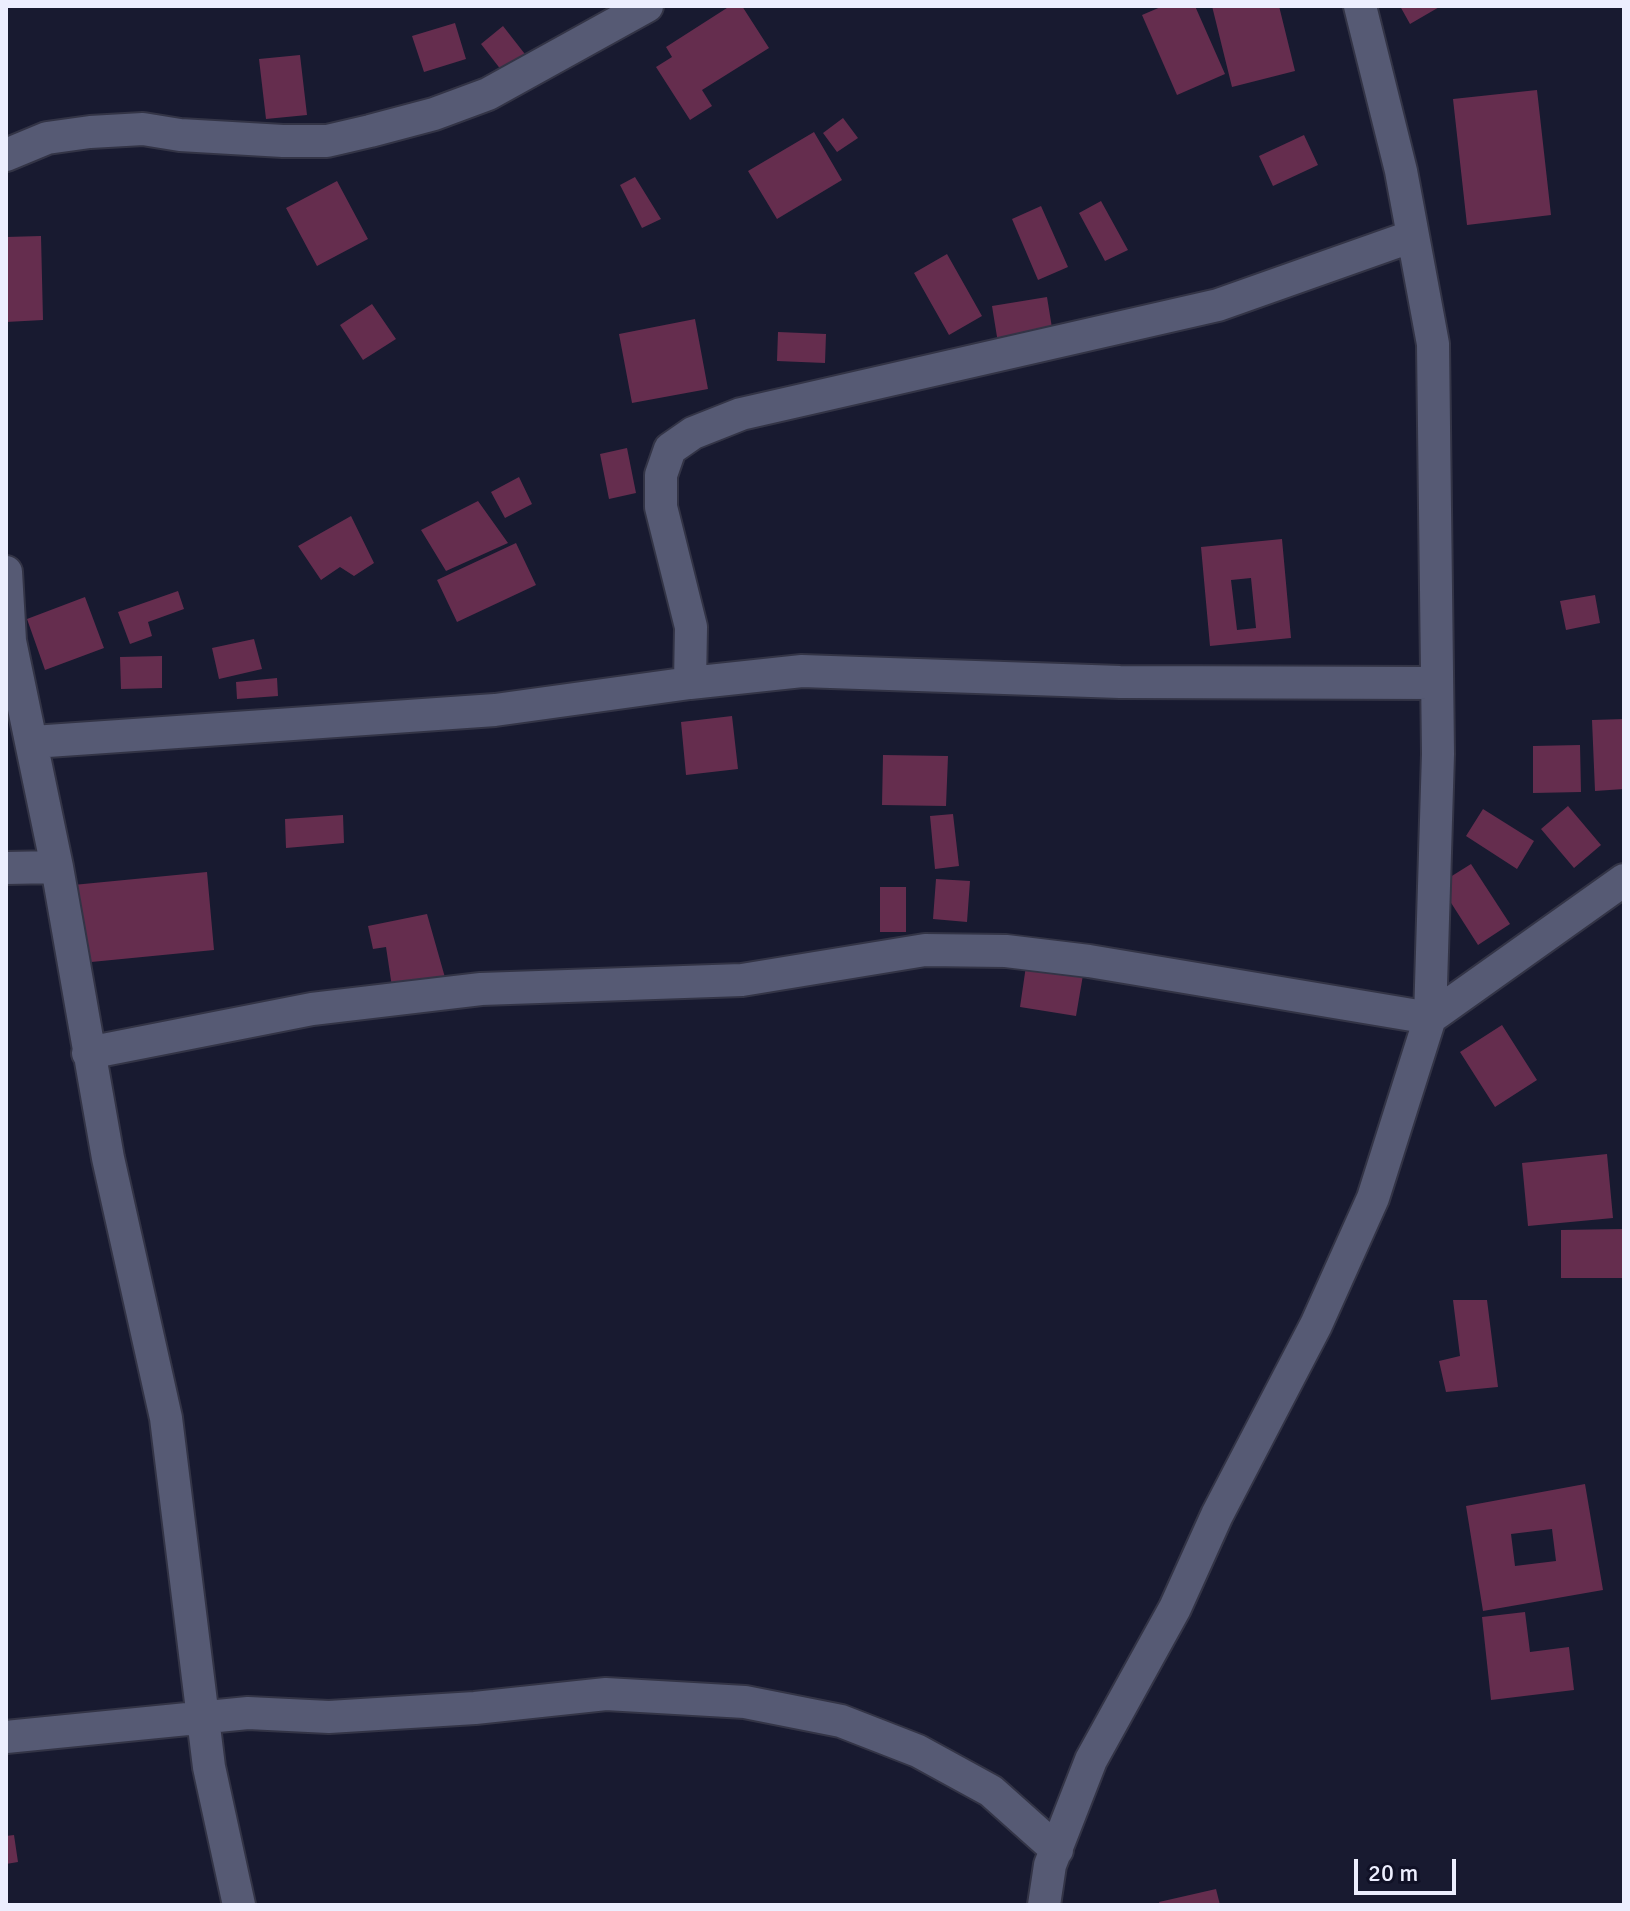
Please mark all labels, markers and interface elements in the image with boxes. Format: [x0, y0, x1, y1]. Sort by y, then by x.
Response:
scale bar [1358, 1843, 1460, 1893]
text: 20 m [1368, 1858, 1418, 1888]

